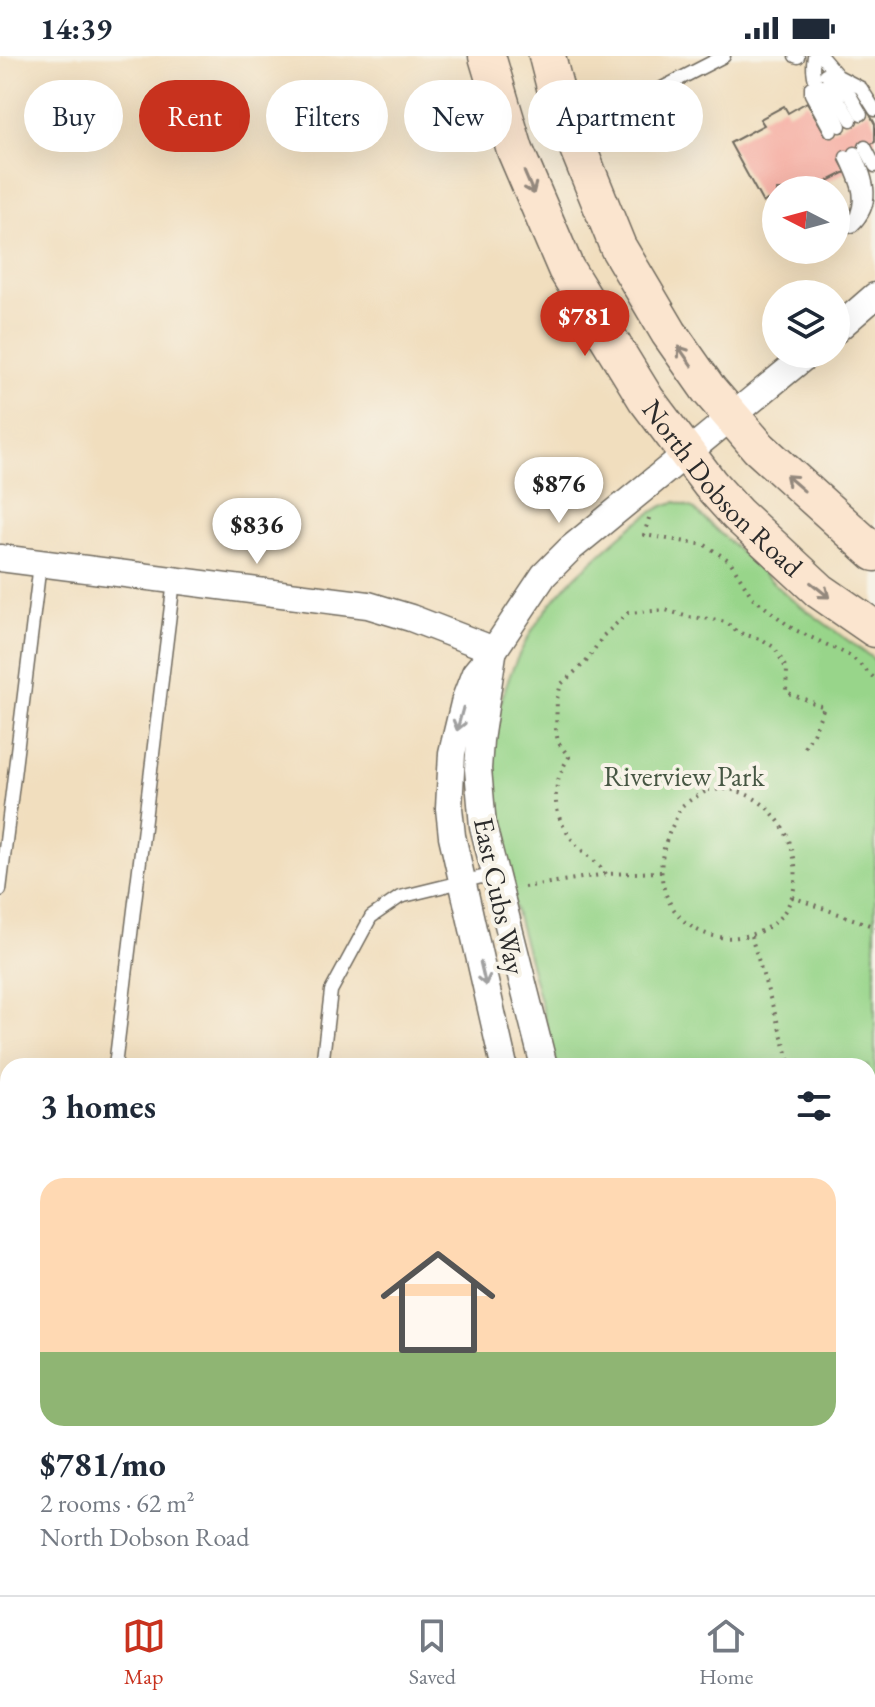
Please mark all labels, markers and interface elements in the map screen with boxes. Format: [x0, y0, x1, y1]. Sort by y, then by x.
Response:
text: 14:39 [40, 9, 112, 48]
chip: Buy [24, 80, 123, 152]
chip: Rent [139, 80, 250, 152]
chip: Filters [266, 80, 388, 152]
chip: New [404, 80, 512, 152]
chip: Apartment [528, 80, 703, 152]
one-way arrow [523, 170, 538, 195]
north arrow [762, 176, 850, 264]
map controls [762, 176, 850, 368]
button: layers [762, 280, 850, 368]
pin: $781 [538, 290, 632, 358]
text: $781 [558, 299, 612, 333]
one-way arrow [677, 345, 693, 367]
street label: North Dobson Road [635, 392, 811, 585]
pin: $876 [512, 457, 606, 525]
text: $876 [532, 466, 586, 500]
one-way arrow [786, 475, 806, 493]
pin: $836 [210, 498, 304, 566]
text: $836 [230, 507, 284, 541]
one-way arrow [809, 581, 830, 599]
one-way arrow [451, 706, 466, 731]
park label: Riverview Park [603, 758, 765, 794]
street label: East Cubs Way [466, 814, 534, 978]
one-way arrow [476, 961, 491, 987]
text: 3 homes [40, 1084, 156, 1128]
icon: filters [792, 1084, 836, 1128]
icon: home [366, 1230, 510, 1374]
text: $781/mo [40, 1442, 166, 1486]
text: 2 rooms · 62 m² [40, 1486, 195, 1520]
text: North Dobson Road [40, 1520, 249, 1554]
tab: Map [122, 1614, 166, 1691]
tab: Saved [409, 1614, 456, 1691]
tab: Home [699, 1614, 753, 1691]

